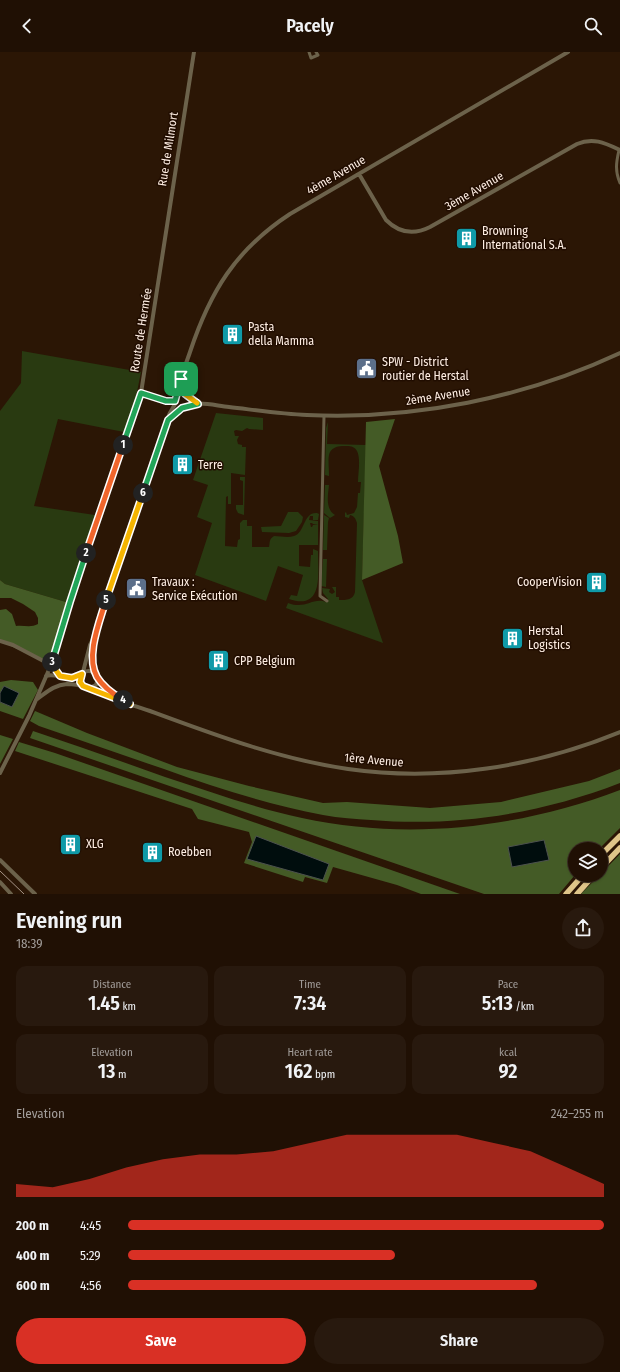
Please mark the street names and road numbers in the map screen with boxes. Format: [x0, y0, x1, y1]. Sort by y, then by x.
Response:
street label: Rue de Milmort [155, 111, 181, 187]
street label: 4ème Avenue [304, 152, 368, 198]
street label: 3ème Avenue [442, 169, 506, 213]
street label: Route de Hermée [127, 287, 155, 373]
street label: 2ème Avenue [405, 384, 471, 408]
street label: 1ère Avenue [344, 750, 404, 770]

